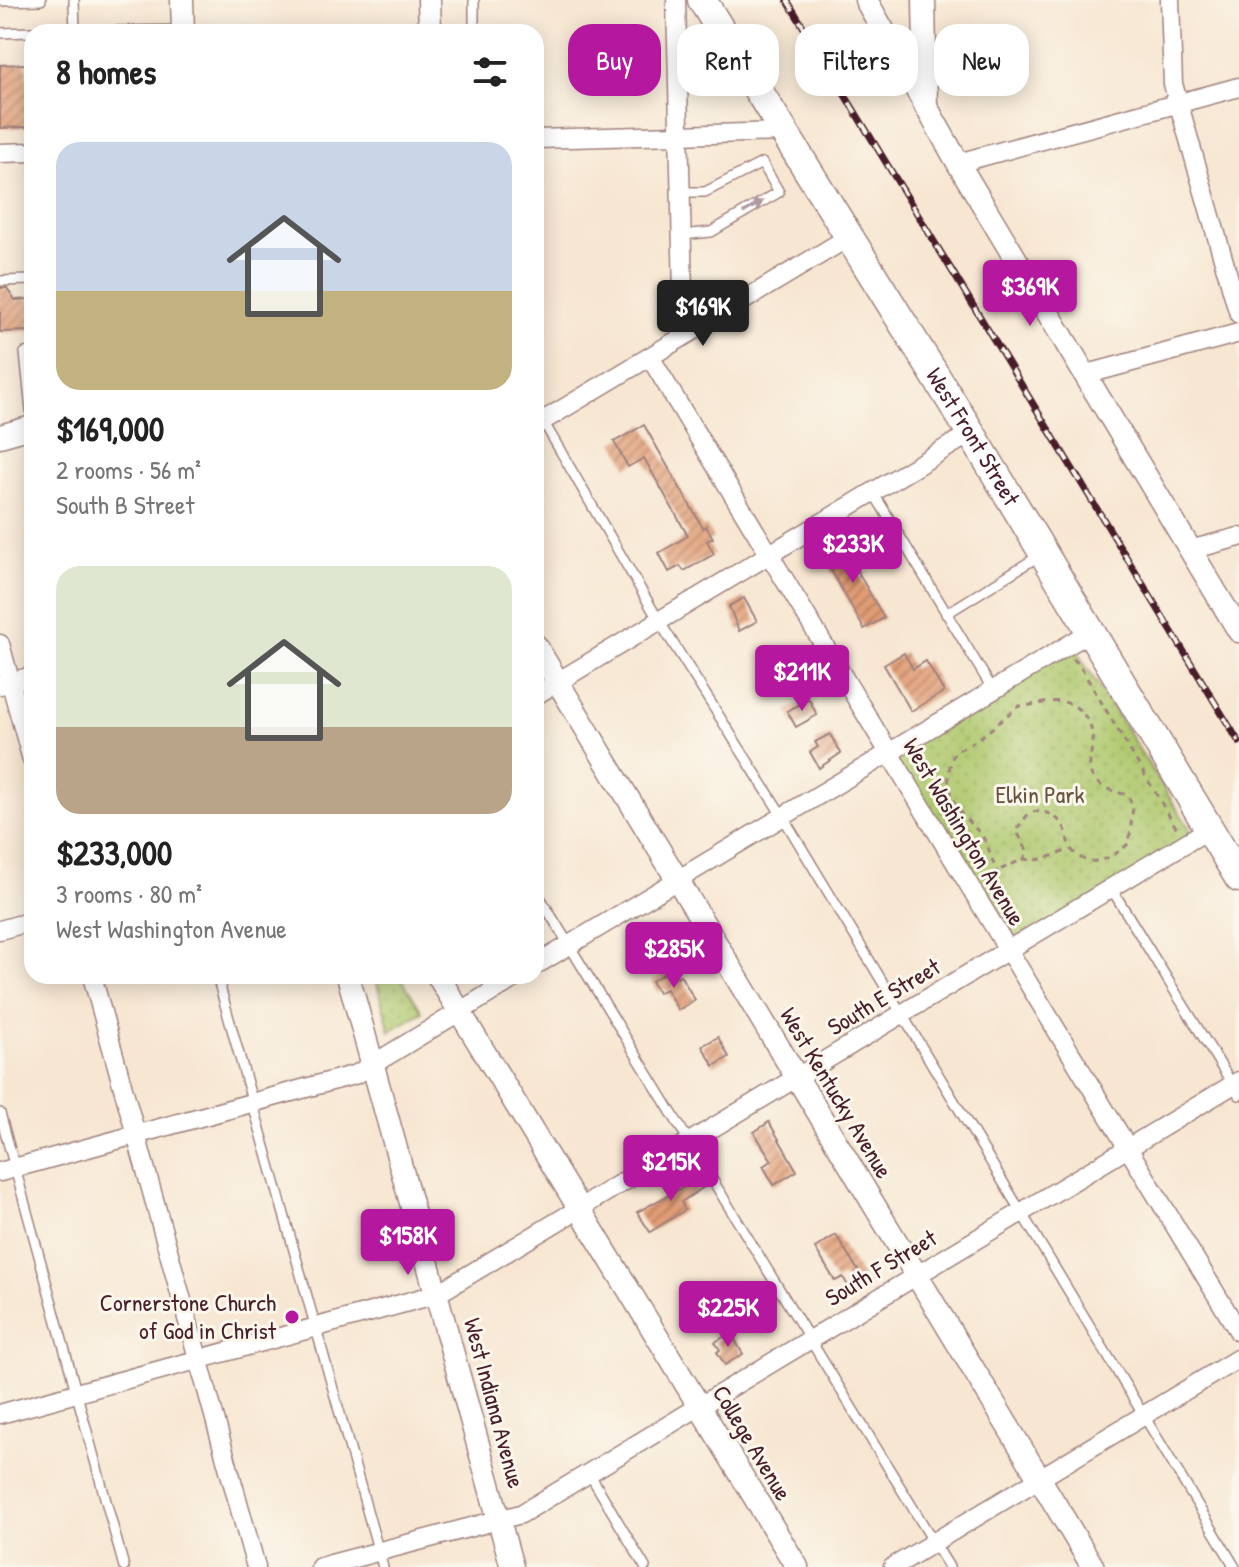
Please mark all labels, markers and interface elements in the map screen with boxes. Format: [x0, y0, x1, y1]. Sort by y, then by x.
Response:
chip: Buy [568, 24, 661, 96]
chip: Rent [677, 24, 779, 96]
chip: Filters [795, 24, 918, 96]
chip: New [934, 24, 1029, 96]
text: 8 homes [56, 49, 156, 95]
icon: filters [468, 50, 512, 94]
icon: home [212, 194, 356, 338]
one-way arrow [742, 200, 764, 214]
pin: $369K [974, 260, 1086, 328]
text: $369K [1001, 268, 1059, 303]
pin: $169K [647, 280, 759, 348]
text: $169K [675, 288, 731, 323]
street label: West Front Street [919, 361, 1028, 512]
text: $169,000 [56, 406, 164, 452]
text: 2 rooms · 56 m² [56, 452, 201, 487]
text: South B Street [56, 487, 194, 522]
pin: $233K [797, 517, 909, 585]
text: $233K [822, 525, 884, 560]
icon: home [212, 618, 356, 762]
pin: $211K [746, 645, 858, 713]
text: $211K [773, 653, 831, 688]
street label: West Washington Avenue [896, 732, 1034, 931]
park label: Elkin Park [996, 778, 1084, 810]
text: $233,000 [56, 830, 172, 876]
text: 3 rooms · 80 m² [56, 876, 202, 911]
text: West Washington Avenue [56, 911, 287, 946]
pin: $285K [618, 922, 730, 990]
text: $285K [643, 930, 705, 965]
street label: South E Street [821, 950, 946, 1042]
street label: West Kentucky Avenue [773, 1001, 901, 1184]
pin: $215K [615, 1135, 727, 1203]
text: $215K [641, 1143, 701, 1178]
pin: $158K [352, 1209, 464, 1277]
text: $158K [379, 1217, 437, 1252]
street label: South F Street [819, 1221, 943, 1313]
pin: $225K [672, 1281, 784, 1349]
place label: Cornerstone Church of God in Christ [100, 1286, 277, 1346]
text: $225K [697, 1289, 759, 1324]
marker: Cornerstone Church of God in Christ [283, 1308, 301, 1326]
street label: West Indiana Avenue [457, 1314, 533, 1492]
street label: College Avenue [706, 1379, 800, 1507]

